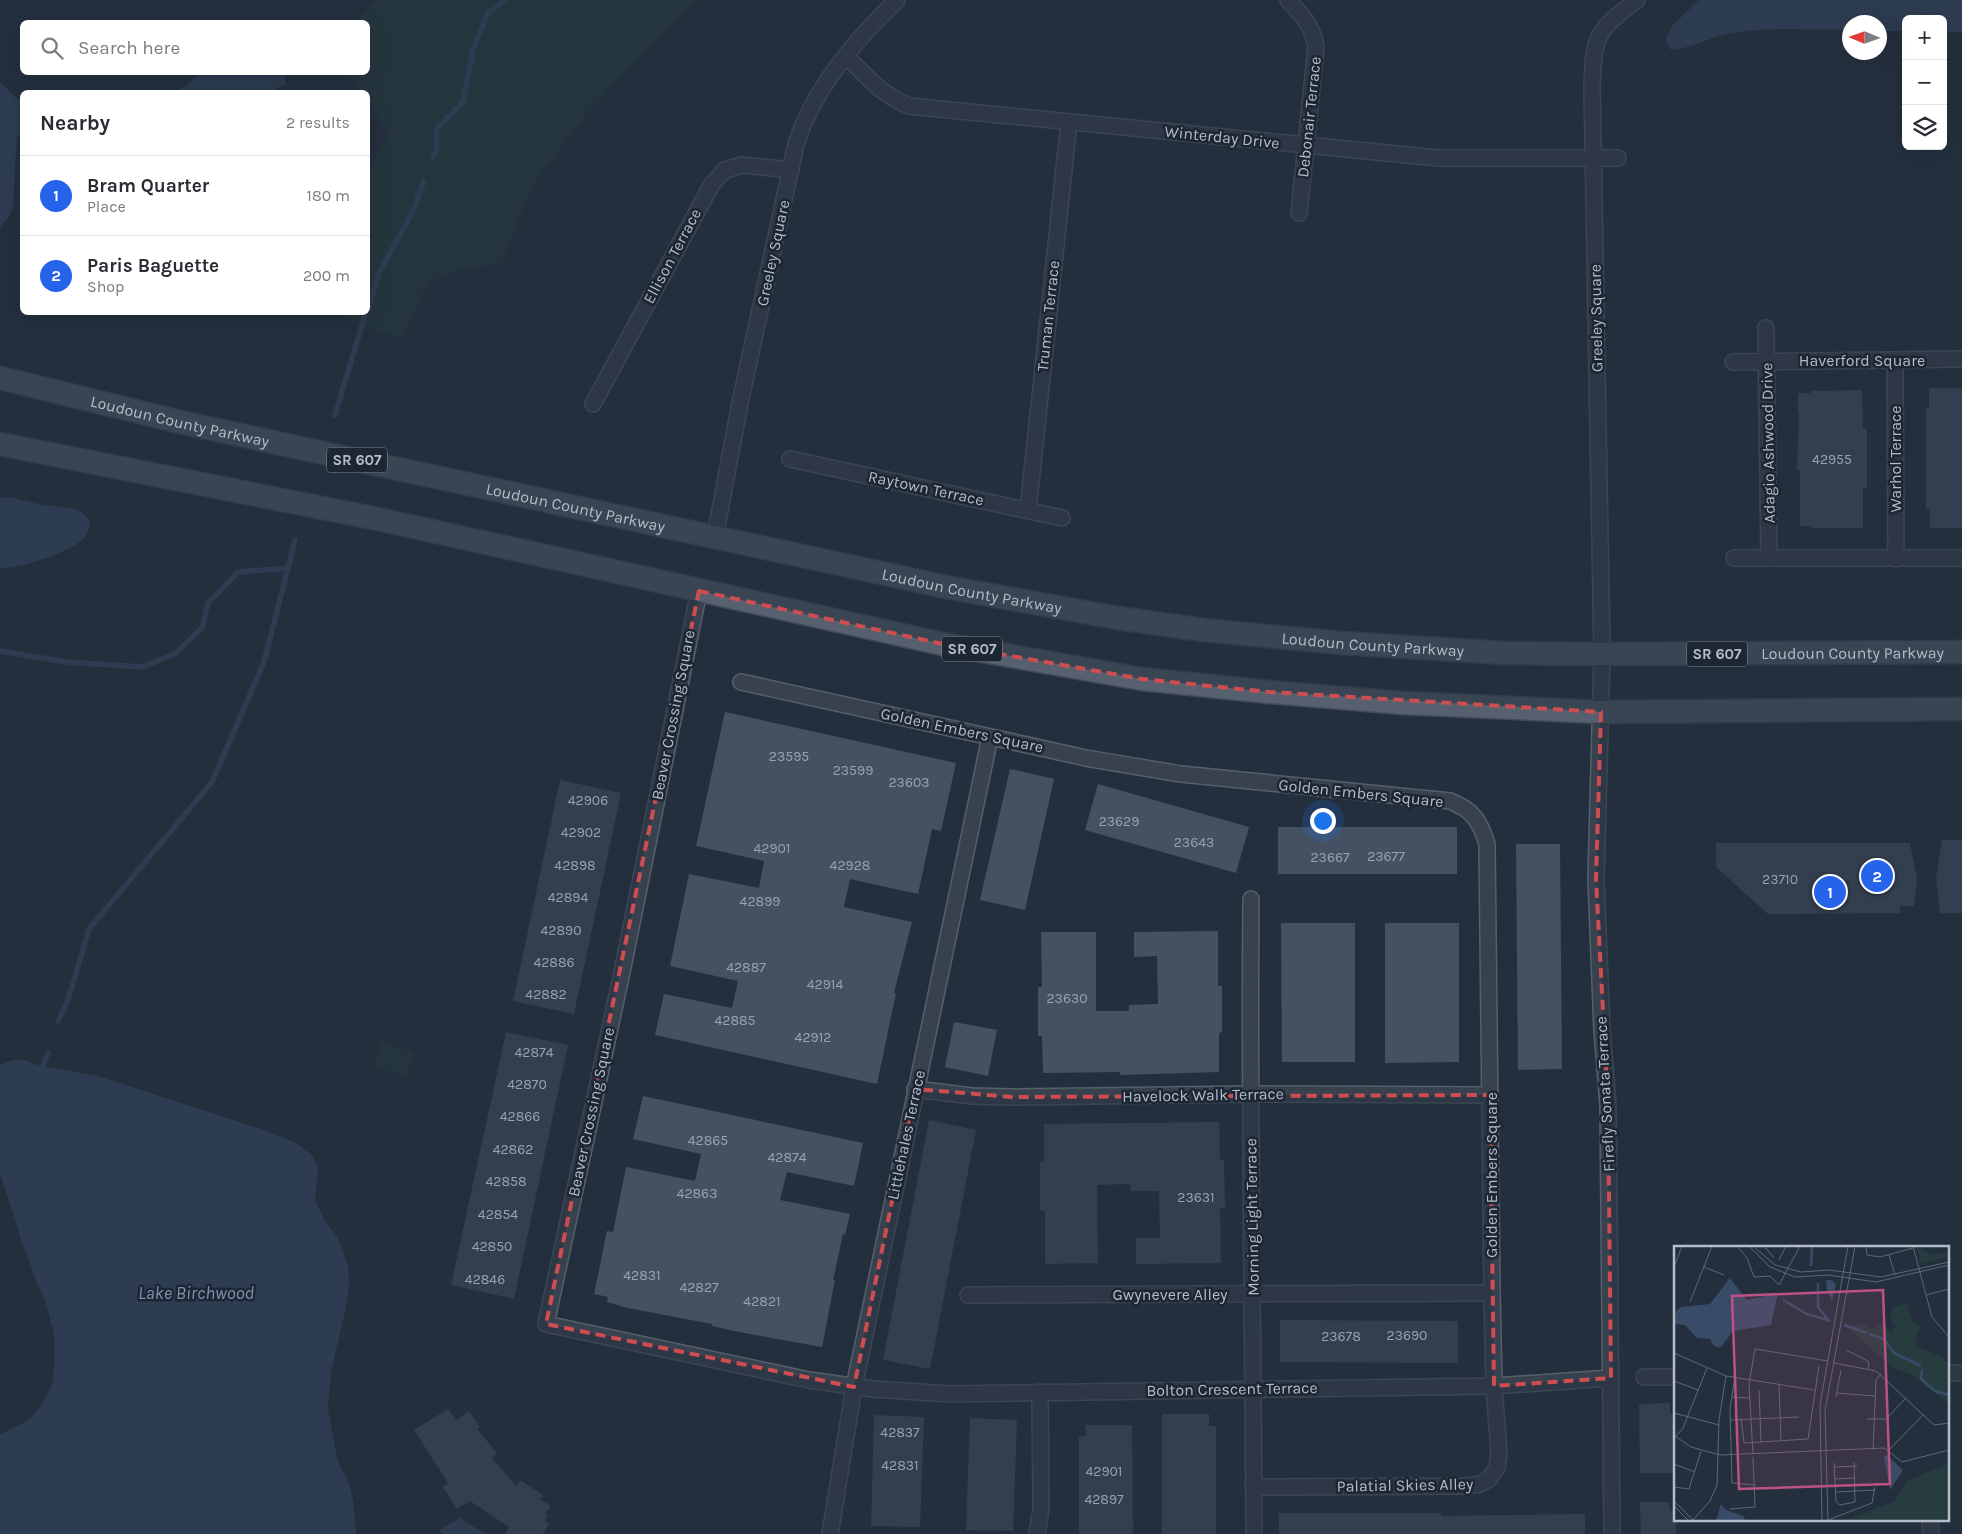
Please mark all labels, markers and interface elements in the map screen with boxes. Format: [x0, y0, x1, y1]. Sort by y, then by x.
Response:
north arrow [1842, 15, 1887, 60]
map controls [1902, 15, 1947, 150]
button: + [1902, 15, 1947, 60]
search box [20, 20, 370, 75]
icon: search [38, 34, 66, 62]
text: Search here [78, 37, 180, 59]
street label: Debonair Terrace [1293, 55, 1325, 179]
button: − [1902, 60, 1947, 105]
button: layers [1902, 105, 1947, 150]
text: Nearby [40, 111, 110, 135]
text: 2 results [286, 113, 350, 132]
street label: Winterday Drive [1163, 122, 1281, 152]
text: Bram Quarter [87, 175, 209, 197]
text: 1 [53, 186, 59, 205]
text: 180 m [307, 186, 350, 205]
text: Place [87, 197, 126, 216]
street label: Greeley Square [752, 198, 794, 308]
street label: Ellison Terrace [639, 205, 705, 307]
text: Paris Baguette [87, 255, 219, 277]
street label: Truman Terrace [1033, 260, 1063, 372]
street label: Greeley Square [1586, 264, 1606, 372]
text: 2 [51, 266, 61, 285]
text: 200 m [303, 266, 350, 285]
text: Shop [87, 277, 124, 296]
street label: Haverford Square [1799, 351, 1925, 370]
street label: Adagio Ashwood Drive [1757, 362, 1779, 524]
street label: Loudoun County Parkway [89, 391, 272, 451]
street label: Warhol Terrace [1886, 406, 1905, 512]
road number: SR 607 [327, 448, 387, 472]
house number: 42955 [1812, 451, 1852, 468]
street label: Raytown Terrace [866, 466, 986, 510]
street label: Loudoun County Parkway [484, 479, 668, 536]
street label: Loudoun County Parkway [880, 564, 1064, 617]
street label: Beaver Crossing Square [647, 628, 699, 802]
street label: Loudoun County Parkway [1281, 628, 1465, 660]
road number: SR 607 [942, 636, 1002, 662]
road number: SR 607 [1687, 642, 1747, 666]
street label: Loudoun County Parkway [1761, 643, 1945, 663]
street label: Golden Embers Square [879, 703, 1045, 757]
house number: 23595 [769, 748, 809, 765]
house number: 23599 [833, 762, 873, 779]
house number: 23603 [889, 774, 929, 791]
street label: Golden Embers Square [1278, 775, 1444, 811]
house number: 42906 [568, 792, 608, 809]
your location [1310, 808, 1336, 834]
house number: 23629 [1099, 813, 1139, 830]
house number: 42902 [561, 824, 601, 841]
house number: 23643 [1174, 834, 1214, 851]
house number: 42901 [754, 840, 791, 857]
house number: 23677 [1367, 848, 1405, 865]
house number: 23667 [1311, 849, 1350, 866]
house number: 42898 [554, 857, 596, 874]
house number: 42928 [830, 857, 870, 874]
pin: 2 [1861, 857, 1893, 895]
house number: 23710 [1762, 871, 1798, 888]
pin: 1 [1814, 873, 1846, 911]
house number: 42894 [548, 889, 588, 906]
house number: 42899 [740, 893, 780, 910]
house number: 42890 [541, 922, 581, 939]
house number: 42886 [533, 954, 575, 971]
house number: 42887 [726, 959, 766, 976]
house number: 42914 [807, 976, 843, 993]
house number: 42882 [525, 986, 567, 1003]
house number: 23630 [1047, 990, 1087, 1007]
house number: 42885 [714, 1012, 756, 1029]
street label: Firefly Sonata Terrace [1591, 1016, 1619, 1172]
street label: Beaver Crossing Square [564, 1026, 618, 1198]
house number: 42912 [795, 1029, 831, 1046]
house number: 42874 [515, 1044, 554, 1061]
street label: Littlehales Terrace [883, 1068, 929, 1202]
house number: 42870 [507, 1076, 547, 1093]
street label: Havelock Walk Terrace [1122, 1084, 1284, 1106]
street label: Golden Embers Square [1482, 1092, 1501, 1258]
house number: 42866 [500, 1108, 540, 1125]
house number: 42865 [688, 1132, 728, 1149]
street label: Morning Light Terrace [1241, 1138, 1263, 1296]
house number: 42862 [493, 1141, 533, 1158]
house number: 42874 [768, 1149, 807, 1166]
house number: 42858 [485, 1173, 527, 1190]
house number: 42863 [677, 1185, 717, 1202]
house number: 23631 [1177, 1189, 1215, 1206]
house number: 42854 [478, 1206, 518, 1223]
house number: 42850 [472, 1238, 512, 1255]
inset map [1674, 1246, 1950, 1522]
house number: 42831 [623, 1267, 661, 1284]
house number: 42846 [465, 1271, 505, 1288]
house number: 42827 [679, 1279, 719, 1296]
water label: Lake Birchwood [138, 1282, 254, 1304]
street label: Gwynevere Alley [1112, 1285, 1228, 1304]
house number: 42821 [743, 1293, 781, 1310]
house number: 23690 [1387, 1327, 1427, 1344]
house number: 23678 [1321, 1328, 1361, 1345]
street label: Bolton Crescent Terrace [1146, 1378, 1318, 1400]
house number: 42837 [880, 1424, 920, 1441]
house number: 42831 [881, 1457, 919, 1474]
house number: 42901 [1086, 1463, 1123, 1480]
street label: Palatial Skies Alley [1337, 1474, 1474, 1496]
house number: 42897 [1084, 1491, 1124, 1508]

